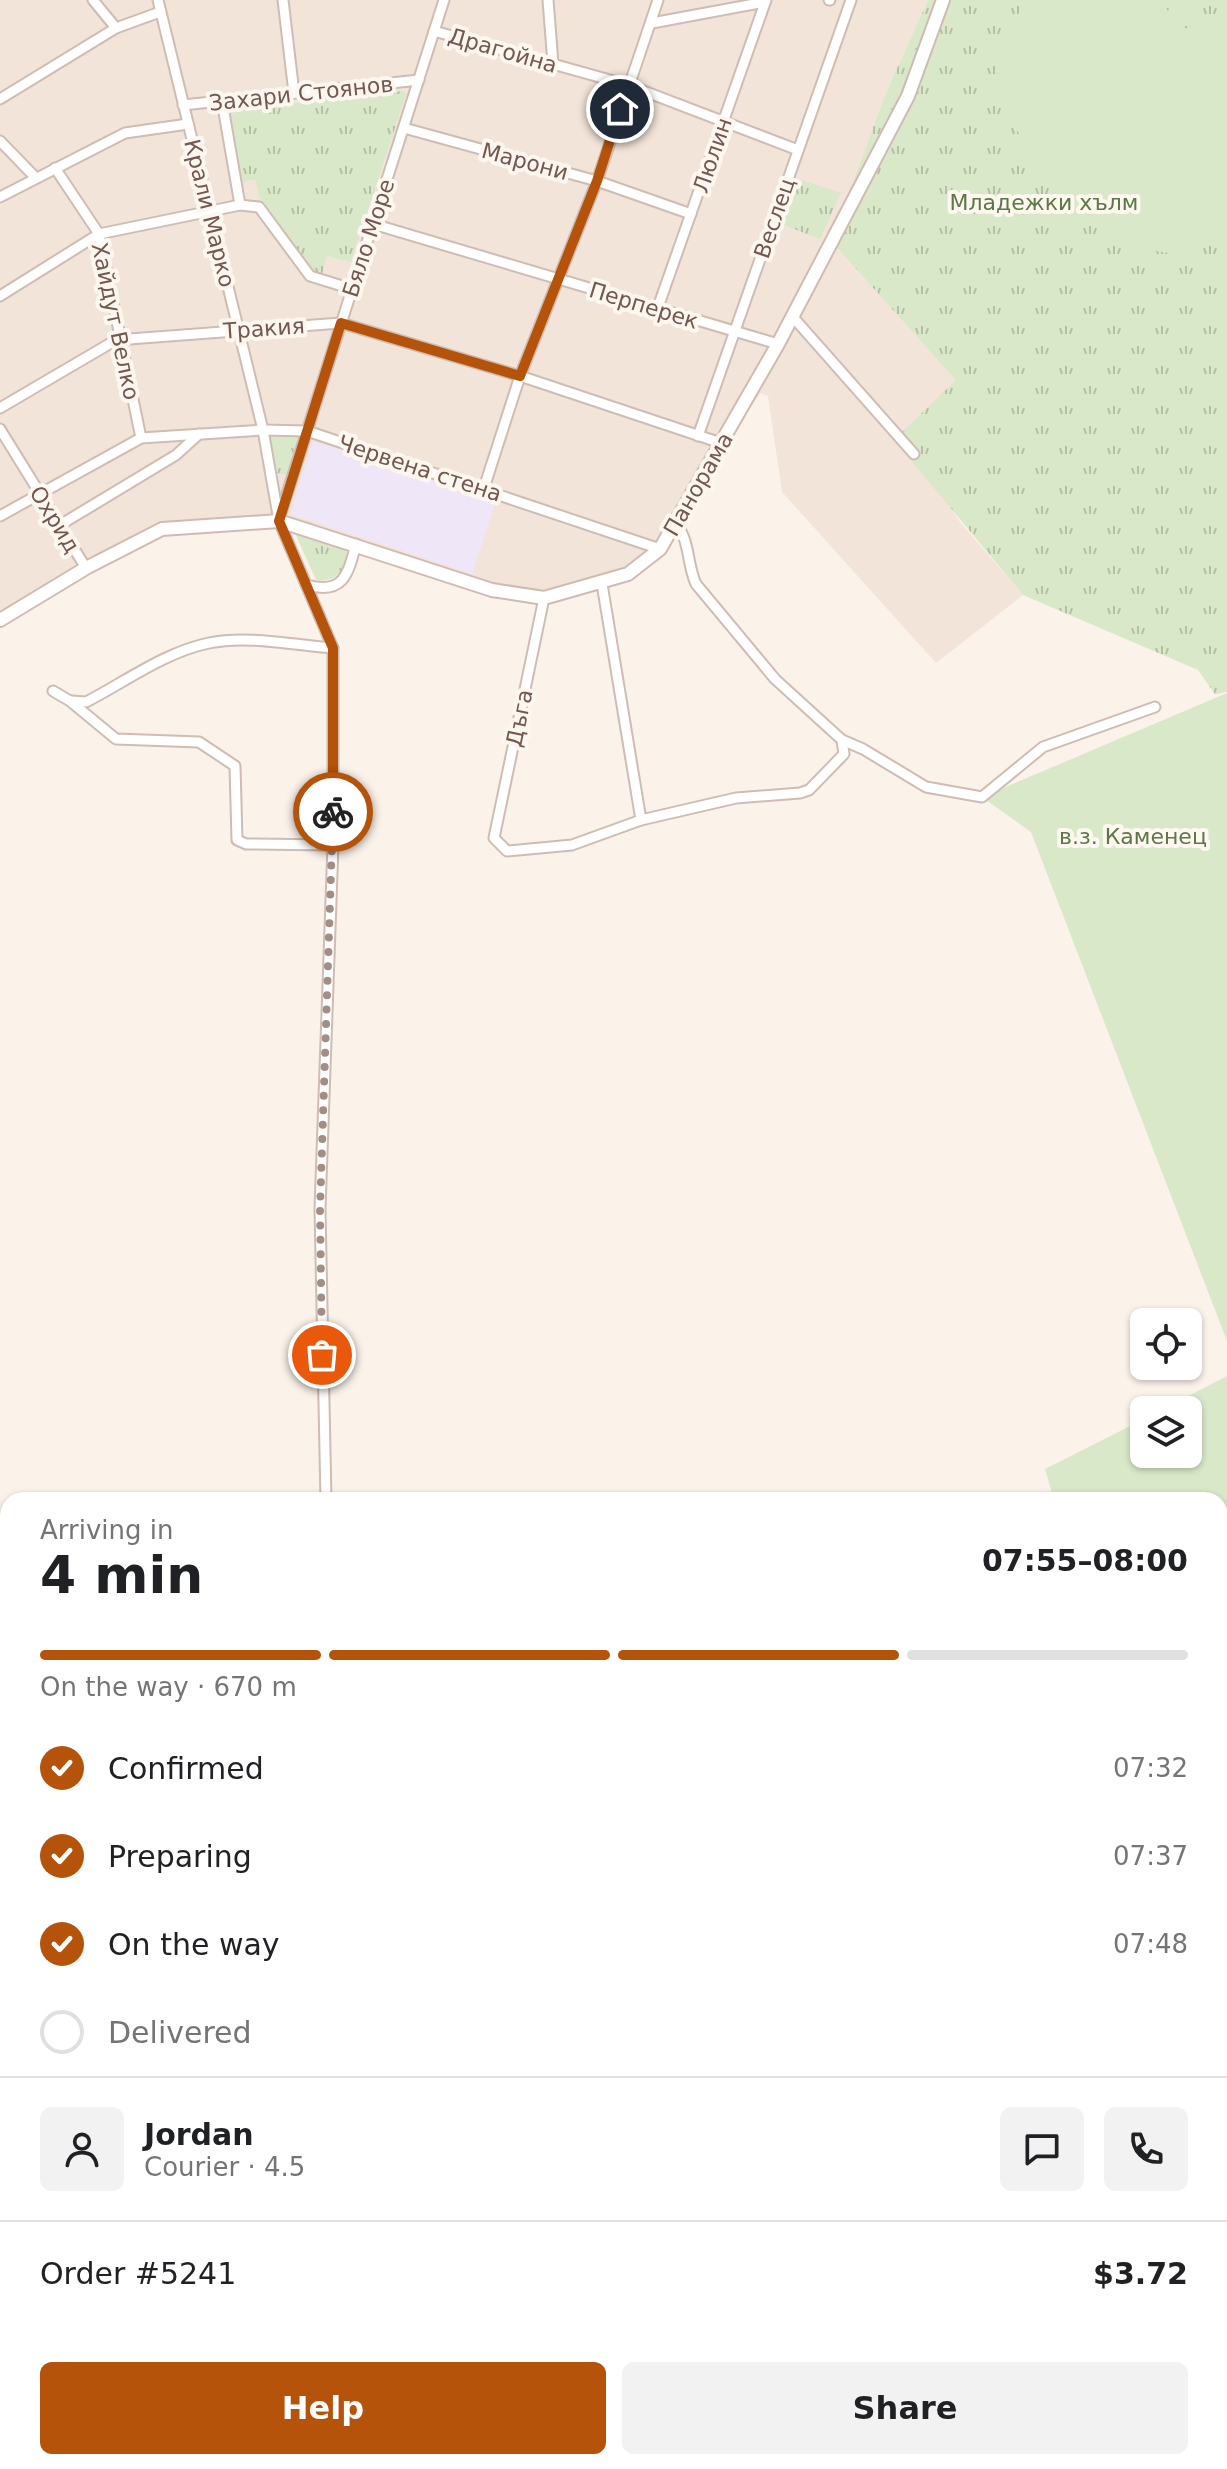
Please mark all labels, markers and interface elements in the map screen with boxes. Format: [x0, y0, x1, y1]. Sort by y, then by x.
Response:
street label: Драгойна [446, 23, 560, 78]
street label: Захари Стоянов [208, 71, 394, 116]
pin [586, 75, 654, 143]
icon: home [598, 87, 642, 131]
street label: Люлин [688, 114, 737, 196]
street label: Крали Марко [179, 137, 240, 290]
street label: Марони [479, 138, 571, 185]
street label: Веслец [749, 175, 800, 262]
street label: Бяло Море [338, 176, 399, 300]
park label: Младежки хълм [950, 190, 1138, 215]
street label: Хайдут Велко [87, 240, 144, 402]
street label: Перперек [586, 277, 701, 334]
street label: Тракия [221, 313, 306, 344]
street label: Панорама [659, 428, 738, 540]
street label: Червена стена [335, 430, 505, 507]
street label: Охрид [24, 481, 85, 557]
street label: Дъга [501, 687, 538, 749]
courier [293, 772, 373, 852]
icon: bike [311, 790, 355, 834]
park label: в.з. Каменец [1059, 824, 1207, 849]
map controls [1130, 1308, 1202, 1468]
button: locate [1130, 1308, 1202, 1380]
pin [288, 1321, 356, 1389]
icon: bag [300, 1333, 344, 1377]
button: layers [1130, 1396, 1202, 1468]
text: Arriving in [40, 1515, 174, 1545]
text: 07:55–08:00 [982, 1543, 1188, 1578]
text: 4 min [40, 1545, 203, 1605]
text: On the way · 670 m [40, 1672, 297, 1702]
icon: check [40, 1746, 84, 1790]
text: Confirmed [108, 1751, 264, 1786]
text: 07:32 [1113, 1753, 1188, 1783]
icon: check [40, 1834, 84, 1878]
text: Preparing [108, 1839, 252, 1874]
text: 07:37 [1113, 1841, 1188, 1871]
icon: check [40, 1922, 84, 1966]
text: On the way [108, 1927, 280, 1962]
text: 07:48 [1113, 1929, 1188, 1959]
text: Delivered [108, 2015, 252, 2050]
button: person [40, 2107, 124, 2191]
button: chat [1000, 2107, 1084, 2191]
button: phone [1104, 2107, 1188, 2191]
text: Jordan [144, 2117, 254, 2152]
text: Courier · 4.5 [144, 2152, 305, 2182]
text: Order #5241 [40, 2256, 236, 2291]
text: $3.72 [1093, 2256, 1188, 2291]
button: Help [40, 2362, 606, 2454]
button: Share [622, 2362, 1188, 2454]

